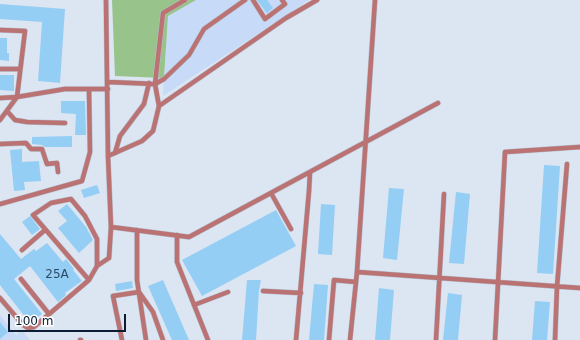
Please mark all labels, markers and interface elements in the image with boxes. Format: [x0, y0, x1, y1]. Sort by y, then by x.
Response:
house number: 25А [45, 268, 69, 282]
scale bar [10, 306, 128, 332]
text: 100 m [15, 314, 53, 328]

